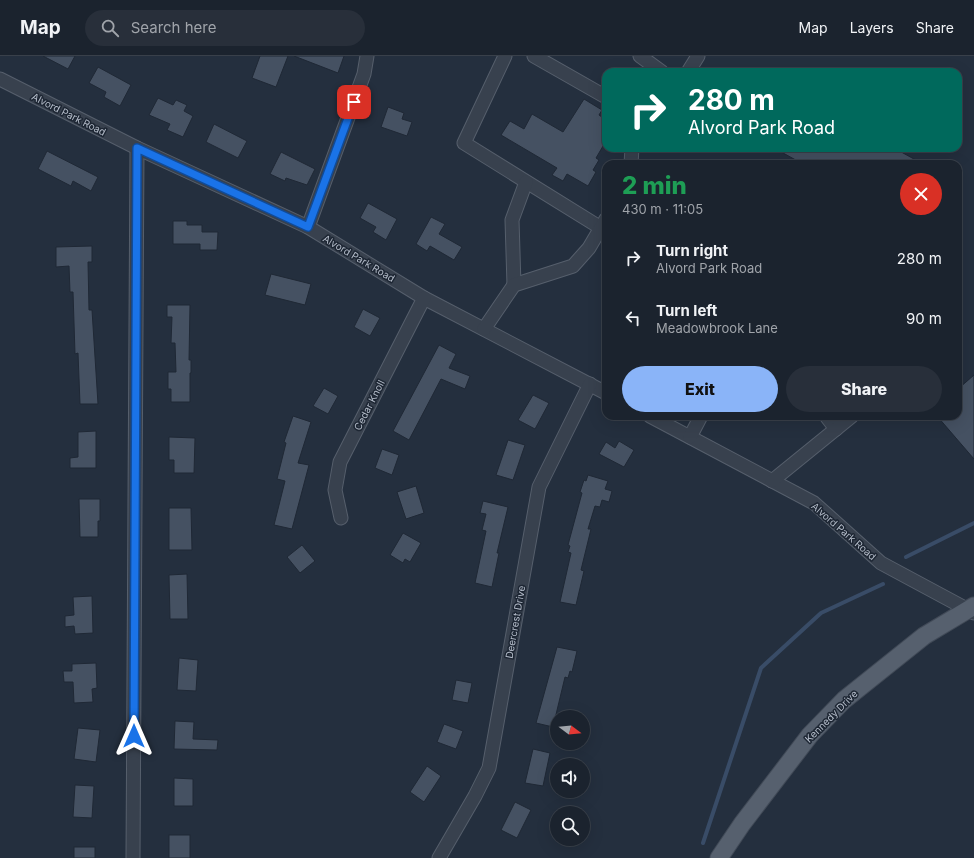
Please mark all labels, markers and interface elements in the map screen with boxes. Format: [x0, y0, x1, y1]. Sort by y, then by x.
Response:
search box [85, 10, 365, 46]
text: Map [20, 16, 61, 39]
icon: search [99, 17, 121, 39]
text: Search here [131, 18, 216, 37]
text: Map [799, 19, 828, 36]
text: Layers [850, 19, 894, 36]
text: Share [916, 19, 954, 36]
text: 280 m [688, 83, 775, 117]
icon: right [622, 84, 674, 136]
pin [337, 85, 371, 119]
street label: Alvord Park Road [30, 90, 108, 138]
icon: arrive [343, 91, 365, 113]
text: Alvord Park Road [688, 117, 835, 138]
text: 2 min [622, 171, 687, 200]
button: close [900, 173, 942, 215]
text: 430 m · 11:05 [622, 201, 703, 217]
street label: Alvord Park Road [321, 232, 397, 284]
text: Turn right [656, 241, 728, 260]
icon: right [622, 247, 644, 269]
text: 280 m [897, 249, 942, 268]
text: Alvord Park Road [656, 260, 762, 276]
text: Turn left [656, 301, 717, 320]
icon: left [622, 307, 644, 329]
text: 90 m [906, 309, 942, 328]
text: Meadowbrook Lane [656, 320, 778, 336]
button: Exit [622, 366, 778, 412]
button: Share [786, 366, 942, 412]
street label: Cedar Knoll [351, 378, 387, 432]
street label: Alvord Park Road [809, 500, 879, 562]
street label: Deercrest Drive [503, 584, 527, 659]
street label: Kennedy Drive [802, 687, 860, 745]
north arrow [550, 710, 590, 750]
map controls [550, 710, 590, 846]
position arrow [113, 715, 155, 757]
button: sound [550, 758, 590, 798]
button: search [550, 806, 590, 846]

